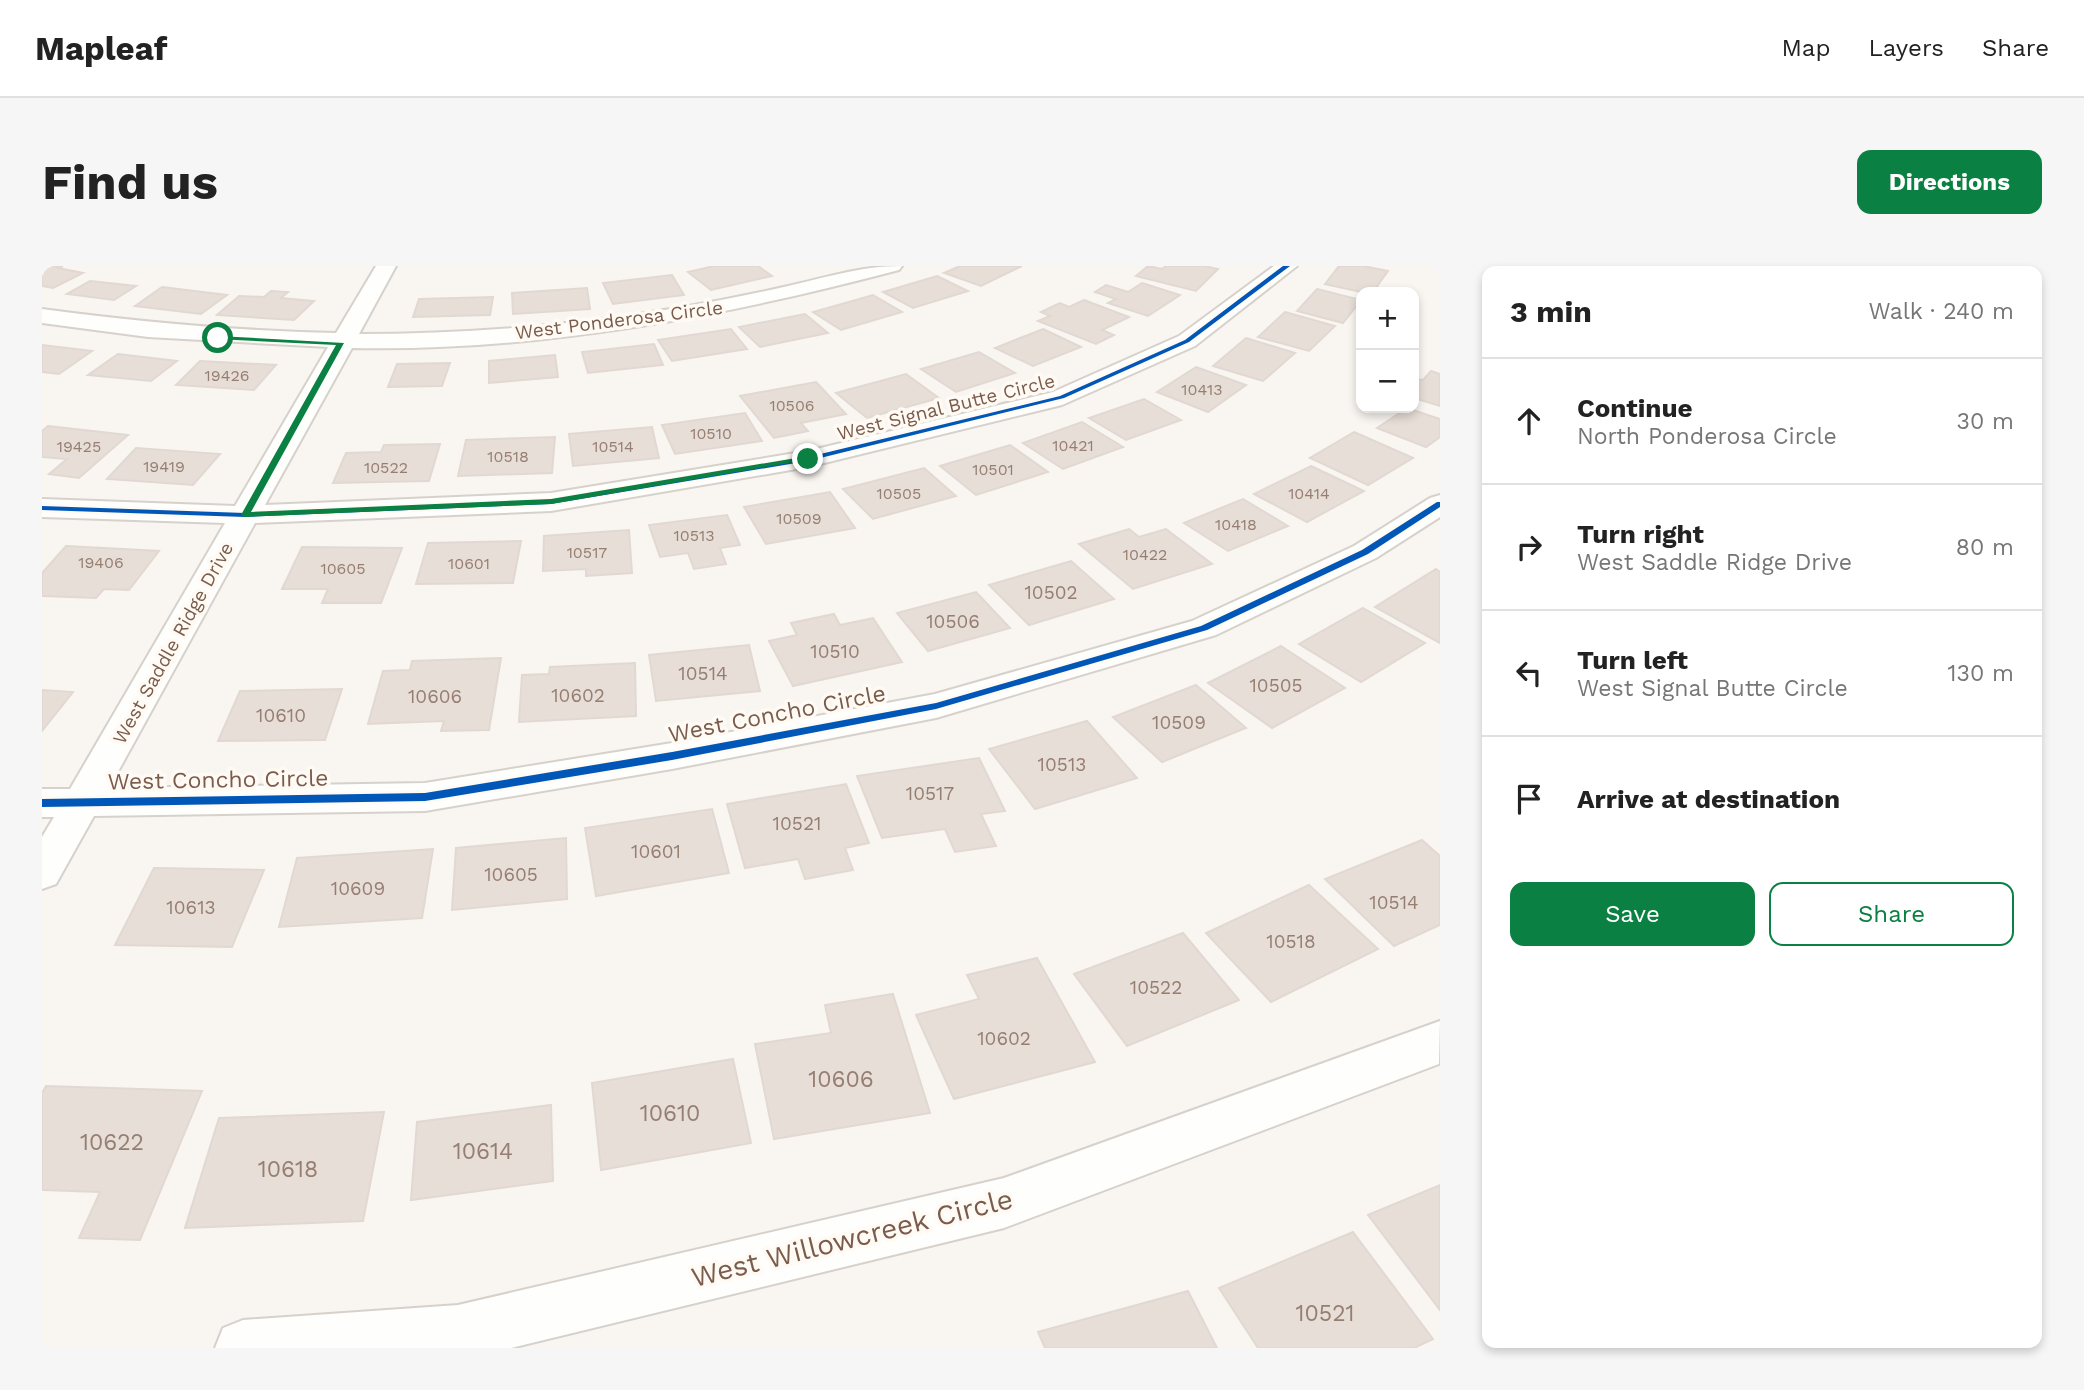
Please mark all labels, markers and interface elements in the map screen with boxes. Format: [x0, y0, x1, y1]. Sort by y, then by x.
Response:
text: Mapleaf [35, 29, 167, 68]
text: Map [1782, 34, 1830, 62]
text: Layers [1868, 34, 1944, 62]
text: Share [1982, 34, 2049, 62]
button: Directions [1857, 150, 2042, 214]
text: Find us [42, 153, 218, 211]
map controls [1356, 287, 1419, 413]
button: + [1356, 287, 1419, 350]
text: 3 min [1510, 294, 1592, 329]
street label: West Ponderosa Circle [514, 296, 724, 344]
text: Walk · 240 m [1869, 298, 2014, 325]
route start [202, 322, 233, 353]
button: − [1356, 350, 1419, 413]
house number: 19426 [205, 366, 249, 385]
street label: West Signal Butte Circle [835, 369, 1057, 445]
house number: 10413 [1181, 380, 1223, 399]
text: Continue [1577, 393, 1693, 423]
house number: 10506 [769, 396, 815, 415]
icon: ahead [1510, 402, 1548, 440]
text: 30 m [1957, 408, 2014, 435]
text: North Ponderosa Circle [1577, 423, 1837, 450]
house number: 10510 [690, 424, 732, 443]
house number: 10421 [1052, 436, 1094, 455]
house number: 19425 [57, 437, 101, 456]
house number: 10514 [592, 437, 634, 456]
route end [792, 443, 823, 474]
house number: 10518 [487, 447, 529, 466]
house number: 19419 [143, 457, 185, 476]
house number: 10522 [364, 458, 408, 477]
house number: 10501 [972, 460, 1014, 479]
house number: 10505 [877, 484, 921, 503]
house number: 10414 [1288, 484, 1330, 503]
house number: 10509 [776, 509, 822, 528]
house number: 10418 [1215, 515, 1257, 534]
text: Turn right [1577, 519, 1704, 549]
house number: 10513 [673, 526, 715, 545]
icon: right [1510, 528, 1548, 566]
text: 80 m [1956, 534, 2014, 561]
street label: West Saddle Ridge Drive [108, 538, 238, 748]
house number: 10517 [567, 543, 607, 562]
house number: 10422 [1123, 545, 1167, 564]
text: West Saddle Ridge Drive [1577, 549, 1852, 576]
house number: 19406 [78, 553, 124, 572]
house number: 10601 [448, 554, 490, 573]
house number: 10605 [320, 559, 366, 578]
house number: 10502 [1024, 581, 1078, 604]
house number: 10506 [926, 610, 980, 633]
house number: 10510 [810, 640, 860, 663]
text: Turn left [1577, 645, 1688, 675]
icon: left [1510, 654, 1548, 692]
text: 130 m [1948, 660, 2014, 687]
house number: 10514 [678, 662, 728, 685]
house number: 10505 [1249, 674, 1303, 697]
text: West Signal Butte Circle [1577, 675, 1848, 702]
street label: West Concho Circle [666, 680, 888, 748]
house number: 10602 [551, 684, 605, 707]
house number: 10606 [408, 685, 462, 708]
house number: 10610 [256, 704, 306, 727]
house number: 10509 [1152, 711, 1206, 734]
house number: 10513 [1038, 753, 1086, 776]
street label: West Concho Circle [107, 765, 329, 795]
icon: arrive [1510, 780, 1548, 818]
house number: 10517 [906, 782, 954, 805]
text: Arrive at destination [1577, 784, 1840, 814]
house number: 10521 [773, 812, 821, 835]
house number: 10601 [631, 840, 681, 863]
house number: 10605 [484, 863, 538, 886]
house number: 10609 [331, 877, 385, 900]
button: Save [1510, 882, 1755, 946]
button: Share [1769, 882, 2014, 946]
house number: 10514 [1369, 891, 1419, 914]
house number: 10613 [166, 896, 216, 919]
house number: 10518 [1266, 930, 1316, 953]
house number: 10522 [1130, 976, 1182, 999]
house number: 10602 [977, 1027, 1031, 1050]
house number: 10606 [808, 1066, 874, 1093]
house number: 10610 [640, 1100, 700, 1127]
house number: 10622 [80, 1129, 144, 1156]
house number: 10614 [453, 1138, 513, 1165]
house number: 10618 [258, 1156, 318, 1183]
street label: West Willowcreek Circle [688, 1182, 1016, 1294]
house number: 10521 [1295, 1300, 1355, 1327]

